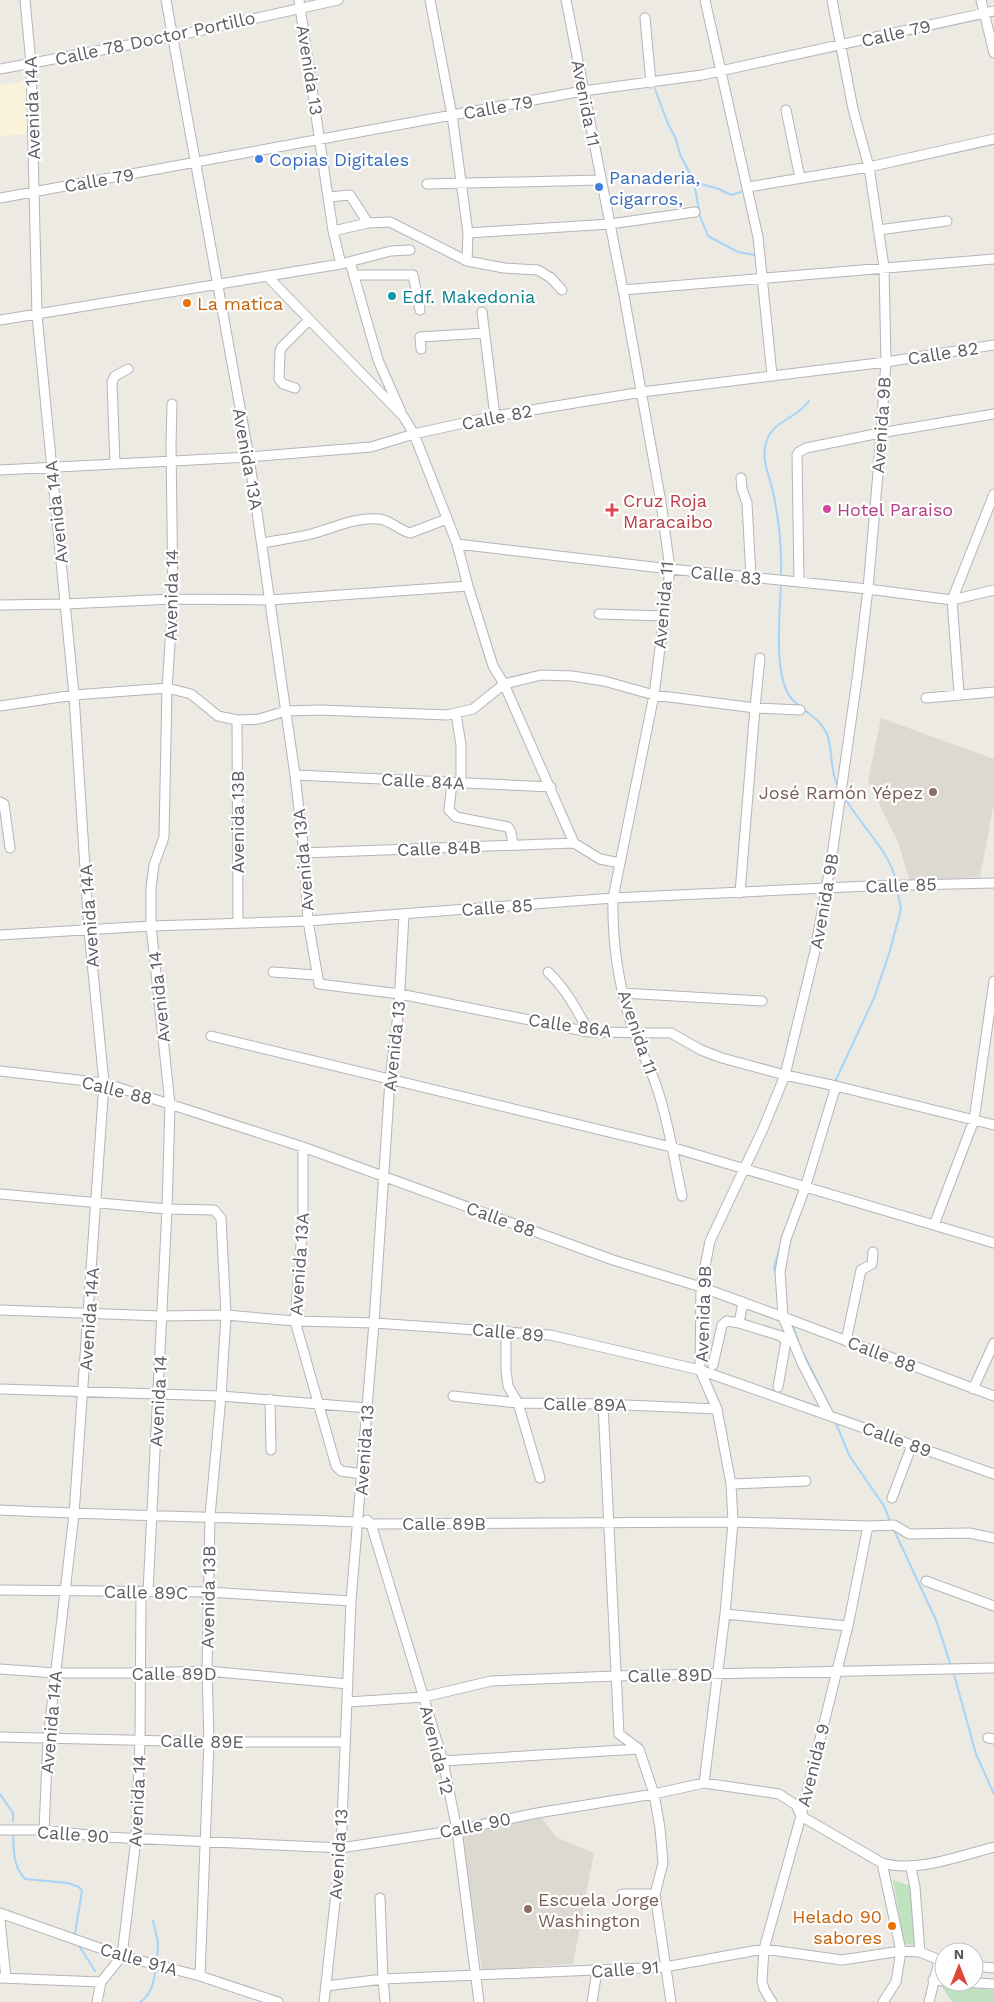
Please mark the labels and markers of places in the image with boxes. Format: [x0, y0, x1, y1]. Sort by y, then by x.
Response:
place label: Copias Digitales [269, 149, 409, 170]
marker: Copias Digitales [253, 153, 265, 165]
place label: Panaderia, cigarros, [609, 167, 700, 209]
marker: Panaderia, cigarros, [593, 181, 605, 193]
place label: Edf. Makedonia [402, 286, 535, 307]
marker: Edf. Makedonia [386, 290, 398, 302]
place label: La matica [197, 293, 283, 314]
marker: La matica [181, 297, 193, 309]
place label: Cruz Roja Maracaibo [623, 490, 713, 532]
place label: Hotel Paraiso [837, 499, 953, 520]
marker: Cruz Roja Maracaibo [605, 503, 619, 517]
marker: Hotel Paraiso [821, 503, 833, 515]
place label: José Ramón Yépez [759, 782, 923, 803]
marker: José Ramón Yépez [927, 786, 939, 798]
place label: Escuela Jorge Washington [538, 1889, 659, 1931]
marker: Escuela Jorge Washington [522, 1903, 534, 1915]
place label: Helado 90 sabores [792, 1906, 882, 1948]
marker: Helado 90 sabores [886, 1920, 898, 1932]

